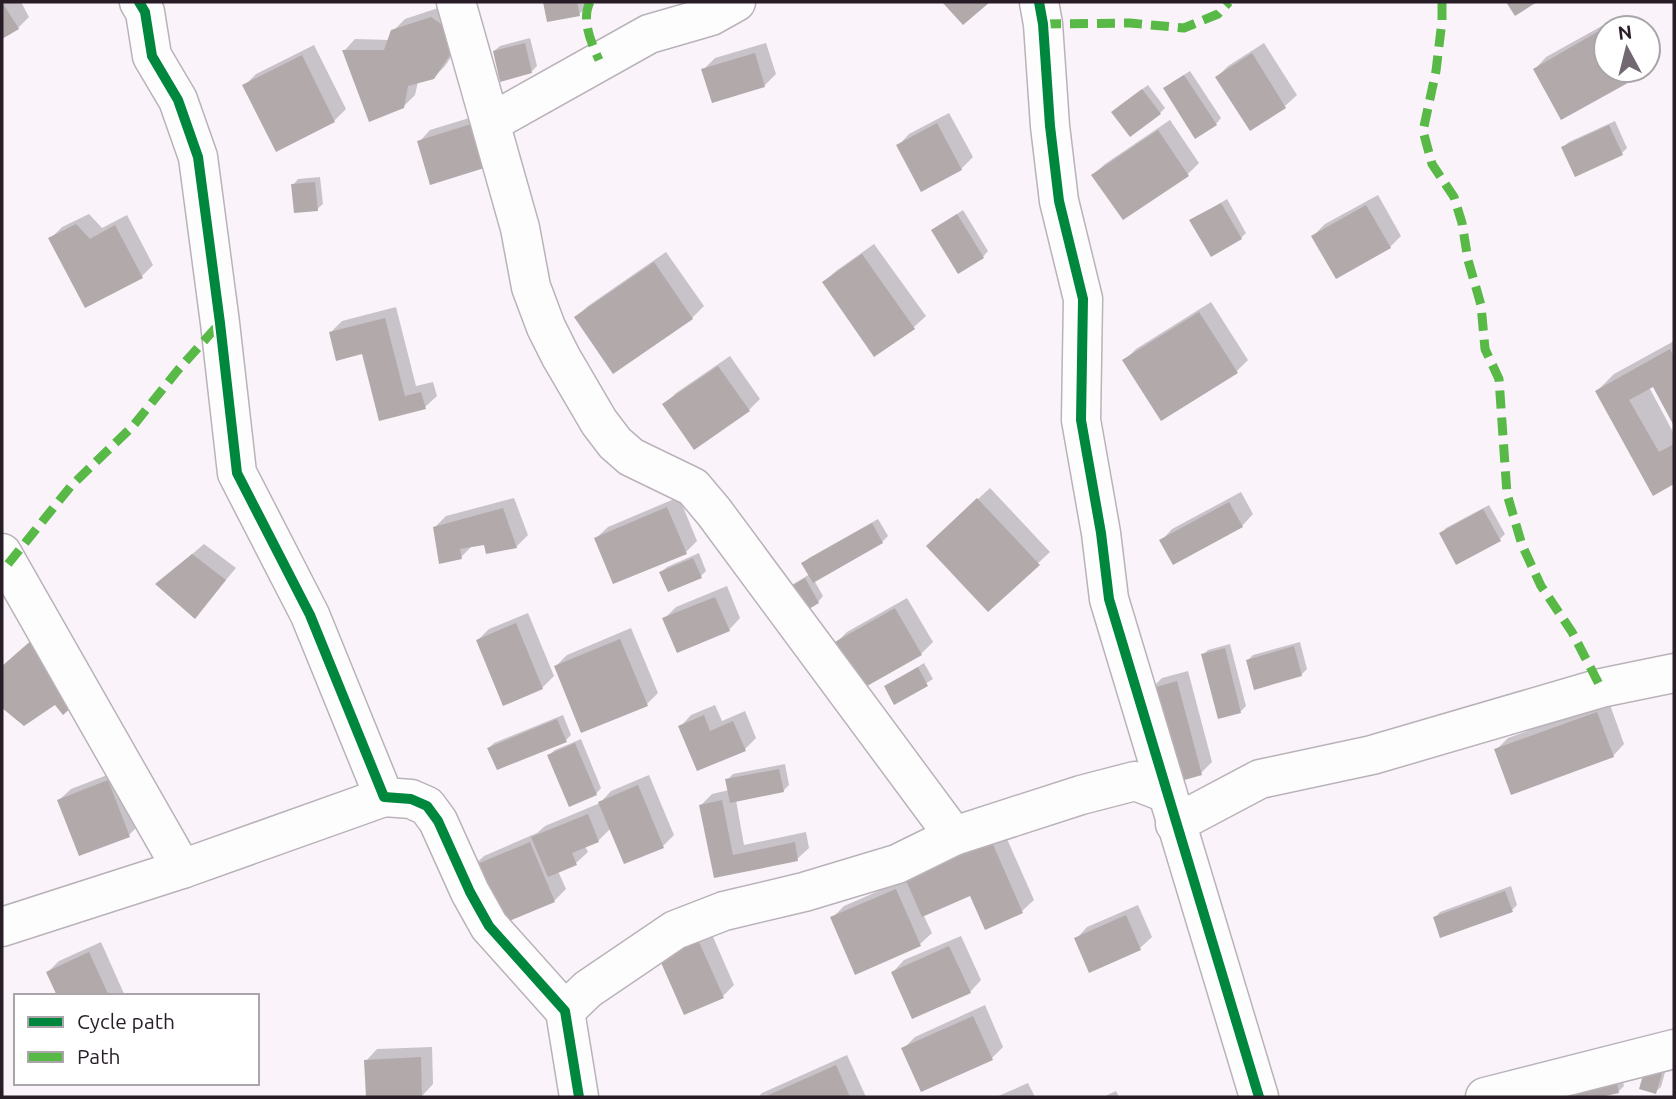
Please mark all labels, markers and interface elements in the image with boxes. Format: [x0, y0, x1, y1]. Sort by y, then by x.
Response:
north arrow [1592, 14, 1662, 84]
text: N [1617, 20, 1633, 44]
legend [14, 994, 259, 1085]
text: Cycle path [77, 1009, 175, 1033]
text: Path [77, 1044, 120, 1068]

